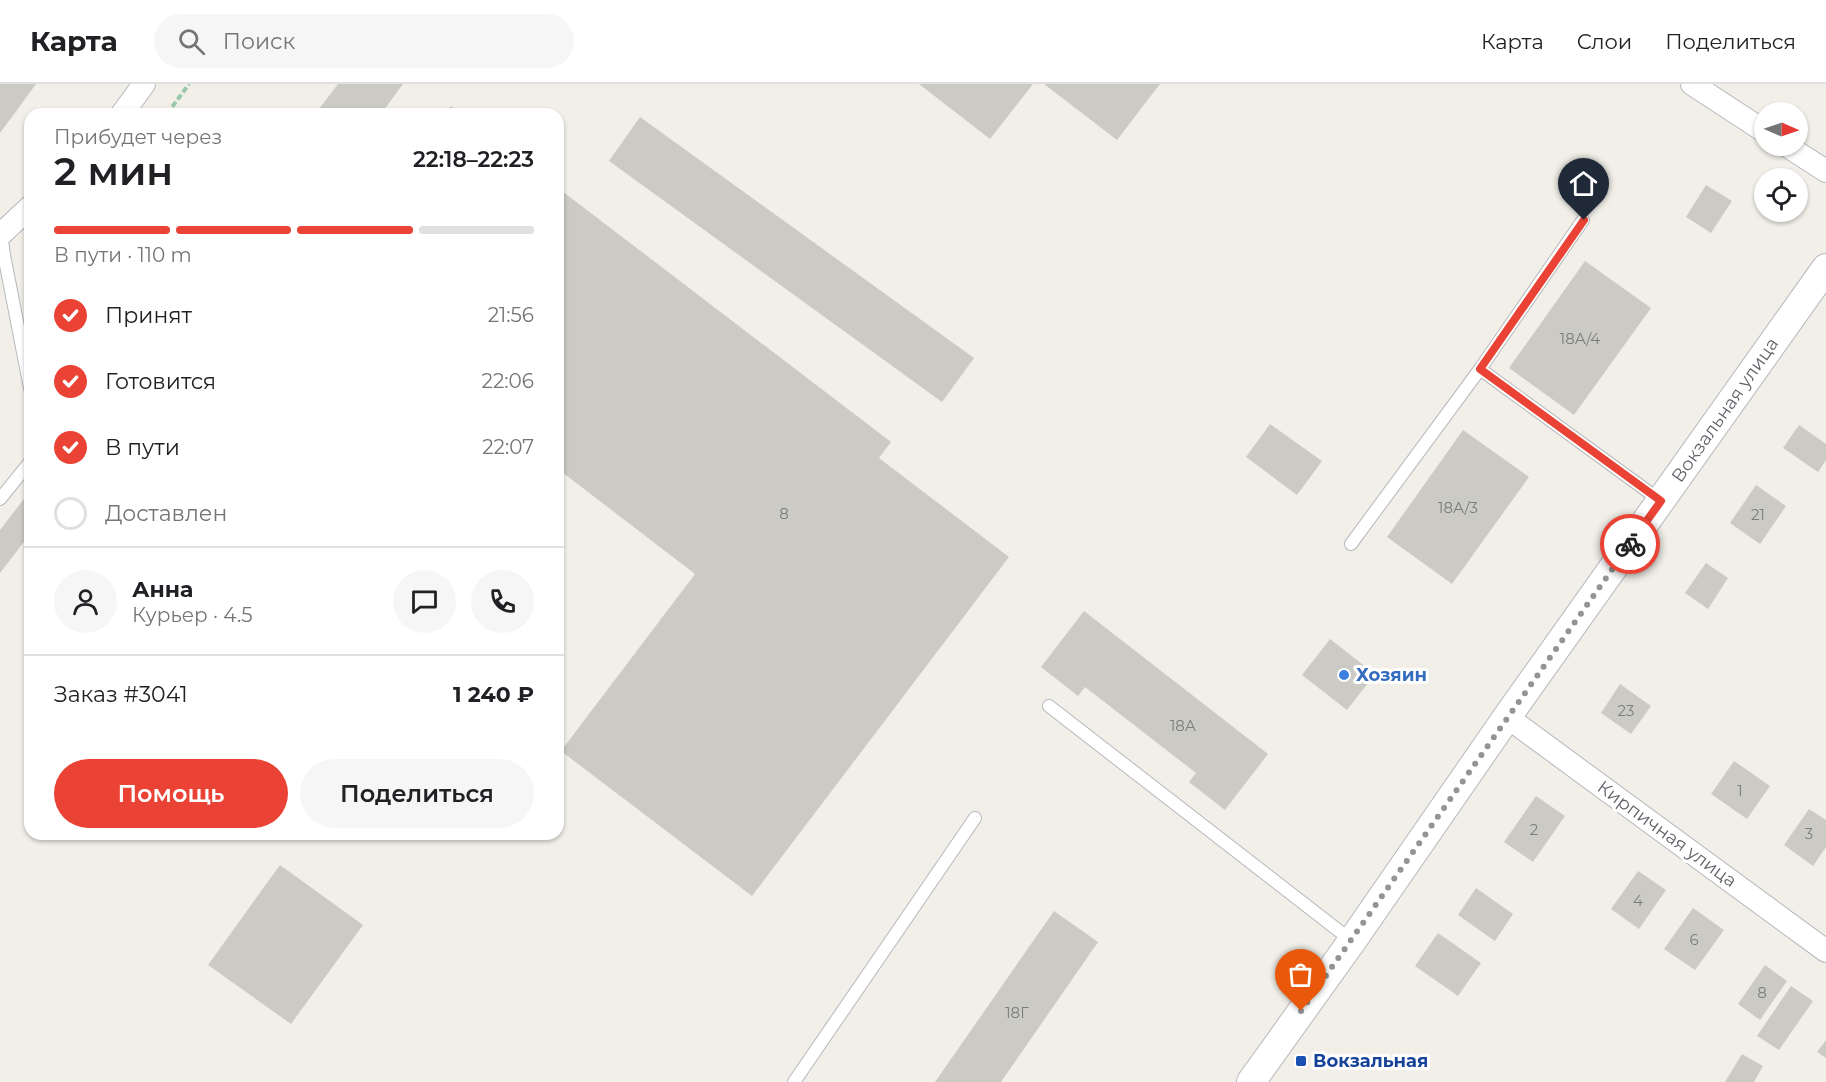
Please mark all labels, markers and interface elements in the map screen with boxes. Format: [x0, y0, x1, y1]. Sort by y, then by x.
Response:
search box [154, 14, 574, 68]
text: Карта [30, 24, 118, 58]
icon: search [175, 25, 208, 58]
text: Поиск [223, 28, 295, 55]
text: Карта [1481, 29, 1544, 54]
text: Слои [1577, 29, 1632, 54]
text: Поделиться [1665, 29, 1796, 54]
north arrow [1754, 102, 1808, 156]
map controls [1754, 102, 1808, 222]
text: Прибудет через [54, 125, 222, 149]
text: 22:18–22:23 [413, 146, 534, 173]
text: 2 мин [54, 147, 173, 195]
pin [1558, 158, 1609, 220]
icon: home [1567, 167, 1600, 200]
button: locate [1754, 168, 1808, 222]
text: В пути · 110 m [54, 243, 192, 267]
icon: check [54, 299, 87, 332]
text: Принят [105, 302, 192, 329]
text: 21:56 [488, 303, 534, 327]
house number: 18А/4 [1560, 329, 1600, 348]
street label: Вокзальная улица [1667, 333, 1783, 487]
icon: check [54, 365, 87, 398]
text: Готовится [105, 368, 216, 395]
text: 22:06 [482, 369, 534, 393]
icon: check [54, 431, 87, 464]
text: В пути [105, 434, 180, 461]
text: 22:07 [482, 435, 534, 459]
house number: 18А/3 [1438, 498, 1478, 517]
text: Доставлен [105, 500, 227, 527]
house number: 8 [779, 504, 789, 523]
house number: 21 [1751, 505, 1765, 524]
courier [1600, 514, 1660, 574]
icon: bike [1614, 528, 1647, 561]
button: person [54, 570, 117, 633]
button: chat [393, 570, 456, 633]
button: phone [471, 570, 534, 633]
text: Анна [132, 576, 193, 603]
text: Курьер · 4.5 [132, 603, 252, 627]
place label: Хозяин [1356, 664, 1427, 686]
marker: Хозяин [1337, 668, 1351, 682]
text: Заказ #3041 [54, 681, 188, 708]
text: 1 240 ₽ [453, 681, 534, 708]
house number: 23 [1618, 701, 1634, 720]
house number: 18А [1170, 716, 1196, 735]
button: Помощь [54, 759, 288, 828]
button: Поделиться [300, 759, 534, 828]
street label: Кирпичная улица [1593, 776, 1741, 892]
house number: 1 [1737, 781, 1743, 800]
house number: 2 [1530, 820, 1538, 839]
house number: 3 [1805, 824, 1813, 843]
house number: 4 [1633, 891, 1643, 910]
house number: 6 [1689, 930, 1699, 949]
pin [1275, 949, 1326, 1011]
icon: bag [1284, 958, 1317, 991]
house number: 8 [1757, 983, 1767, 1002]
house number: 18Г [1005, 1003, 1029, 1022]
place label: Вокзальная [1313, 1050, 1428, 1072]
marker: Вокзальная [1294, 1054, 1308, 1068]

